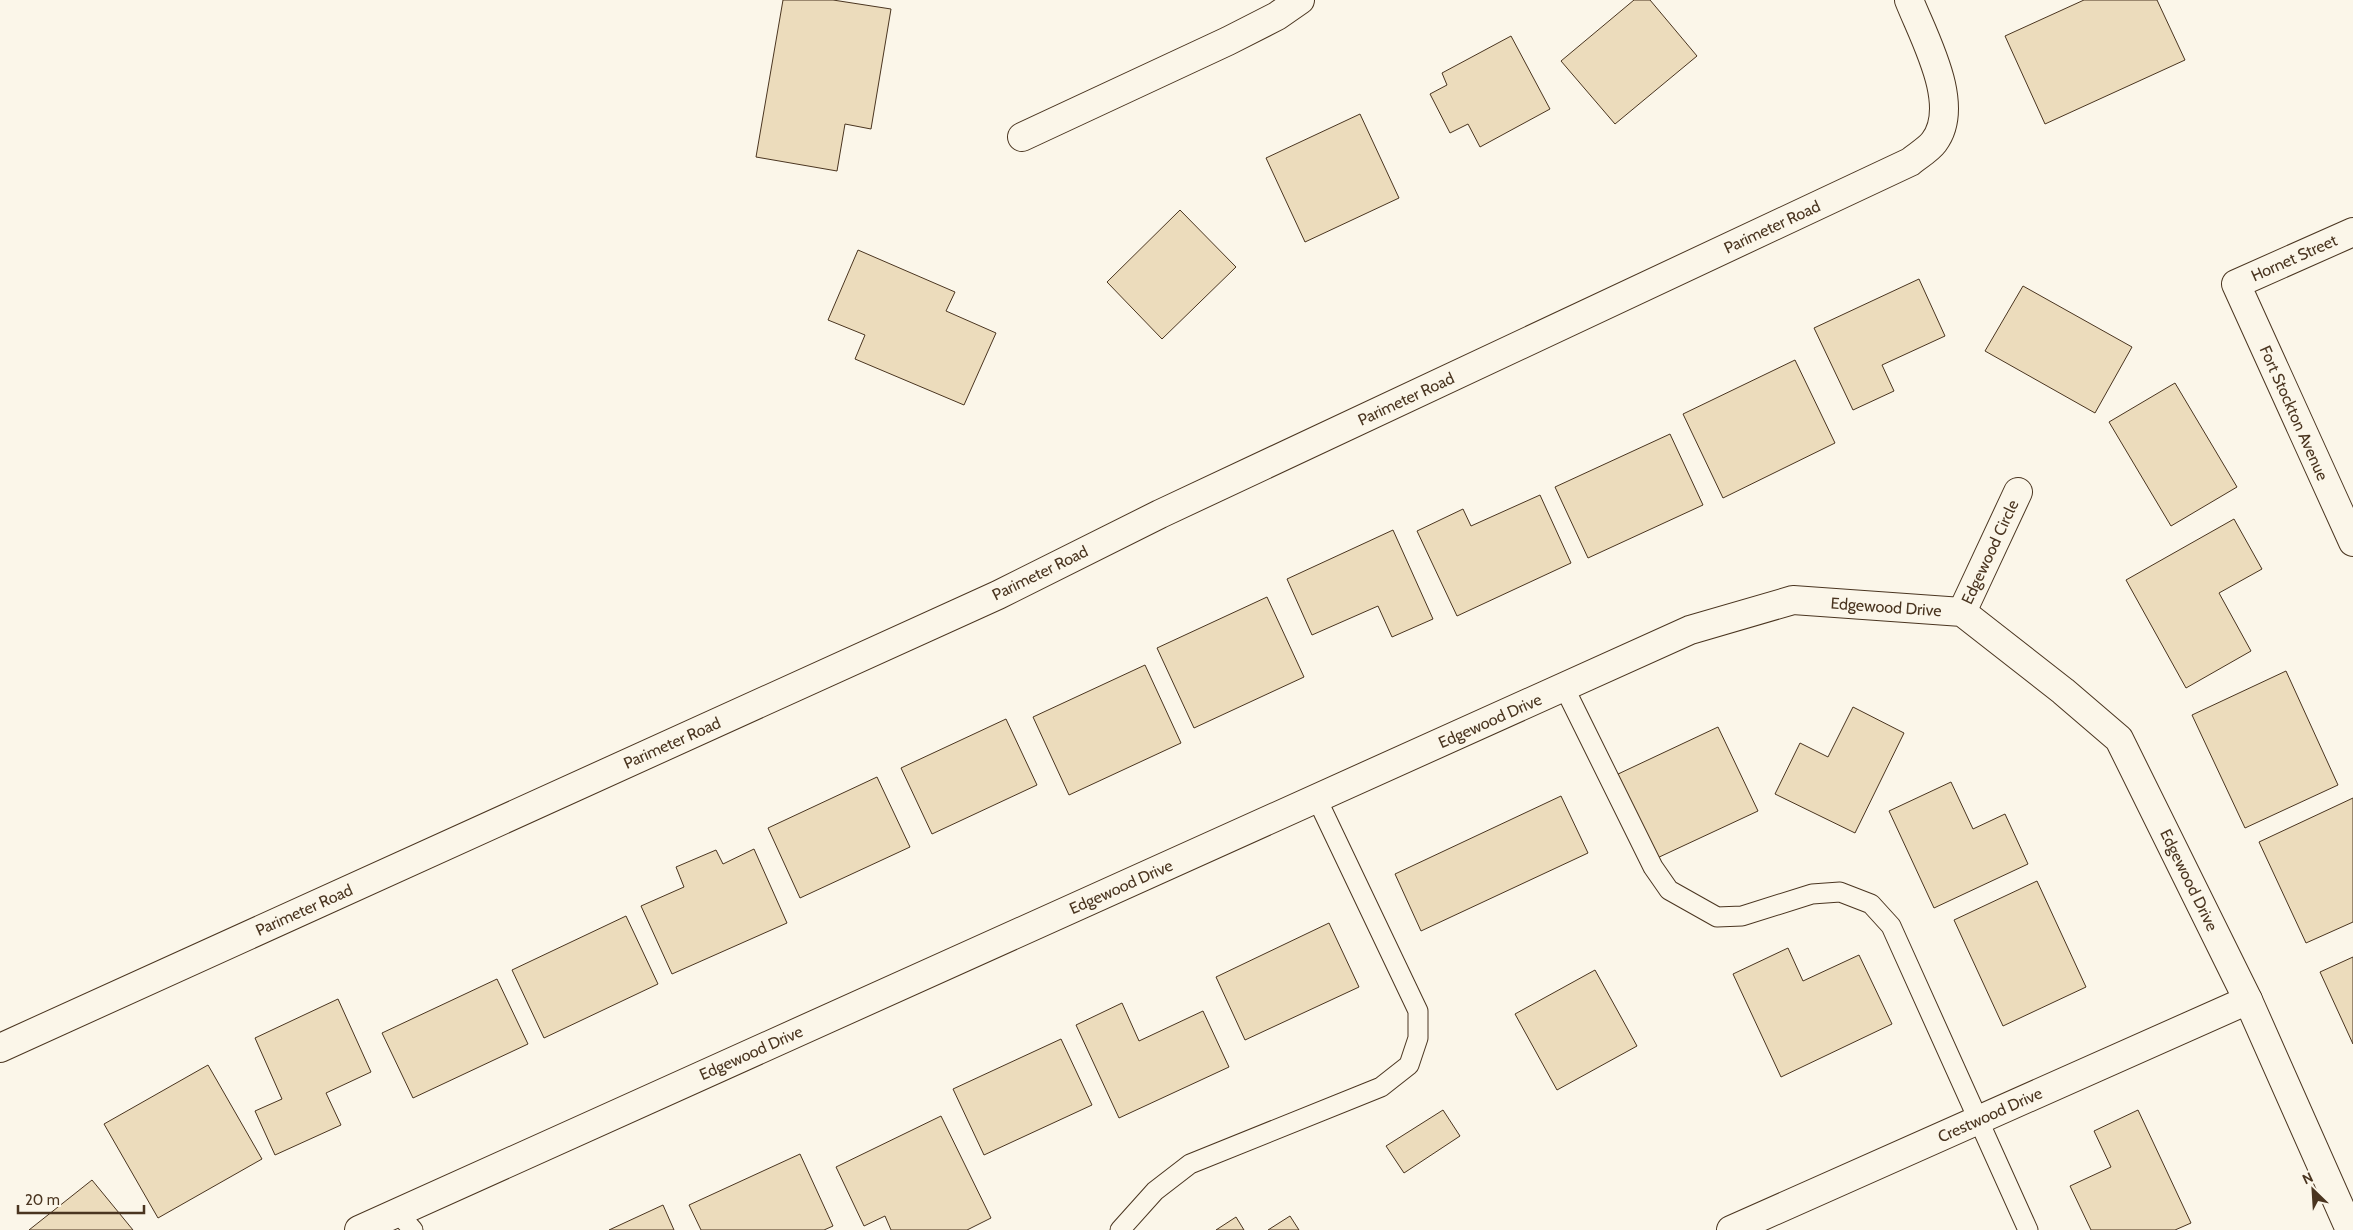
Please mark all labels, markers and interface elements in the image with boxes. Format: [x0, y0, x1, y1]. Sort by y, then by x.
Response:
street label: Parimeter Road [1721, 196, 1823, 258]
street label: Hornet Street [2248, 230, 2341, 285]
street label: Fort Stockton Avenue [2256, 343, 2332, 483]
street label: Parimeter Road [1355, 368, 1457, 430]
street label: Edgewood Circle [1958, 497, 2022, 607]
street label: Parimeter Road [989, 542, 1091, 604]
street label: Edgewood Drive [1830, 594, 1942, 620]
street label: Edgewood Drive [1435, 690, 1545, 752]
street label: Parimeter Road [621, 713, 723, 773]
street label: Edgewood Drive [2156, 826, 2222, 934]
street label: Edgewood Drive [1066, 856, 1176, 918]
street label: Parimeter Road [253, 880, 355, 940]
street label: Edgewood Drive [696, 1022, 806, 1084]
street label: Crestwood Drive [1935, 1083, 2045, 1147]
north arrow [2288, 1165, 2338, 1215]
text: N [2299, 1168, 2316, 1188]
scale bar [18, 1182, 144, 1214]
text: 20 m [25, 1191, 60, 1209]

